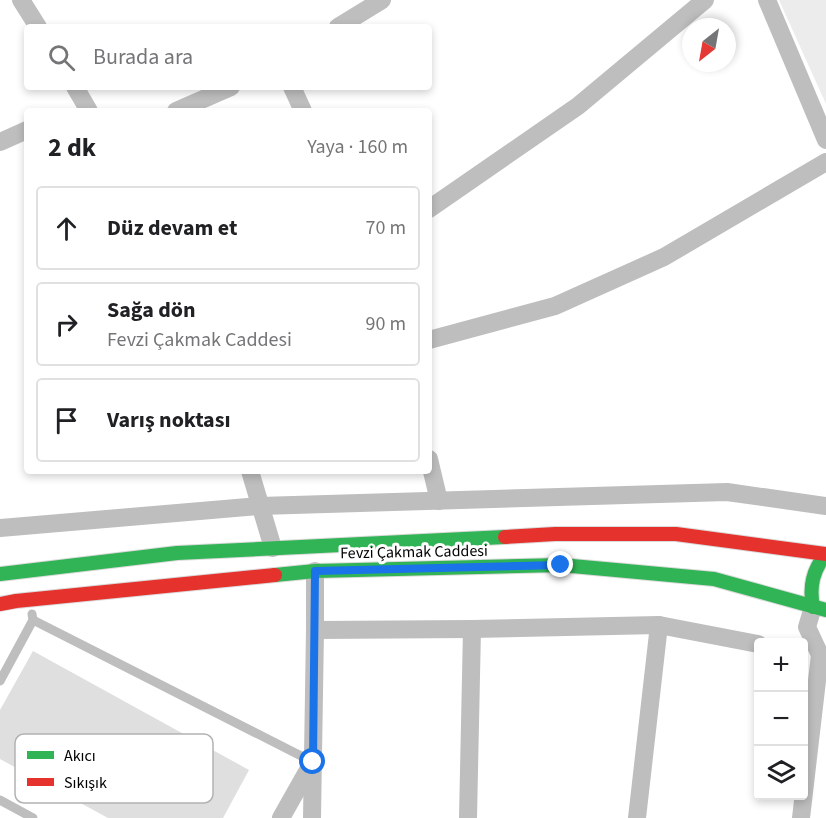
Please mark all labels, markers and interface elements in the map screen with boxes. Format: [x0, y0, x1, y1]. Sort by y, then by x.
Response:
north arrow [682, 18, 736, 72]
search box [24, 24, 432, 90]
icon: search [45, 41, 78, 74]
text: Burada ara [93, 41, 193, 73]
text: 2 dk [48, 129, 96, 166]
text: Yaya · 160 m [307, 133, 408, 161]
icon: ahead [50, 212, 83, 245]
text: Düz devam et [107, 212, 237, 244]
text: 70 m [366, 214, 406, 242]
text: Sağa dön [107, 294, 196, 326]
icon: right [50, 308, 83, 341]
text: 90 m [366, 310, 406, 338]
text: Fevzi Çakmak Caddesi [107, 326, 292, 354]
icon: arrive [50, 404, 83, 437]
text: Varış noktası [107, 404, 231, 436]
street label: Fevzi Çakmak Caddesi [340, 540, 488, 564]
route end [547, 551, 573, 577]
map controls [754, 638, 808, 800]
button: + [754, 638, 808, 692]
button: − [754, 692, 808, 746]
legend [15, 734, 213, 803]
text: Akıcı [64, 745, 96, 767]
button: layers [754, 746, 808, 800]
route start [299, 748, 325, 774]
text: Sıkışık [64, 772, 107, 794]

